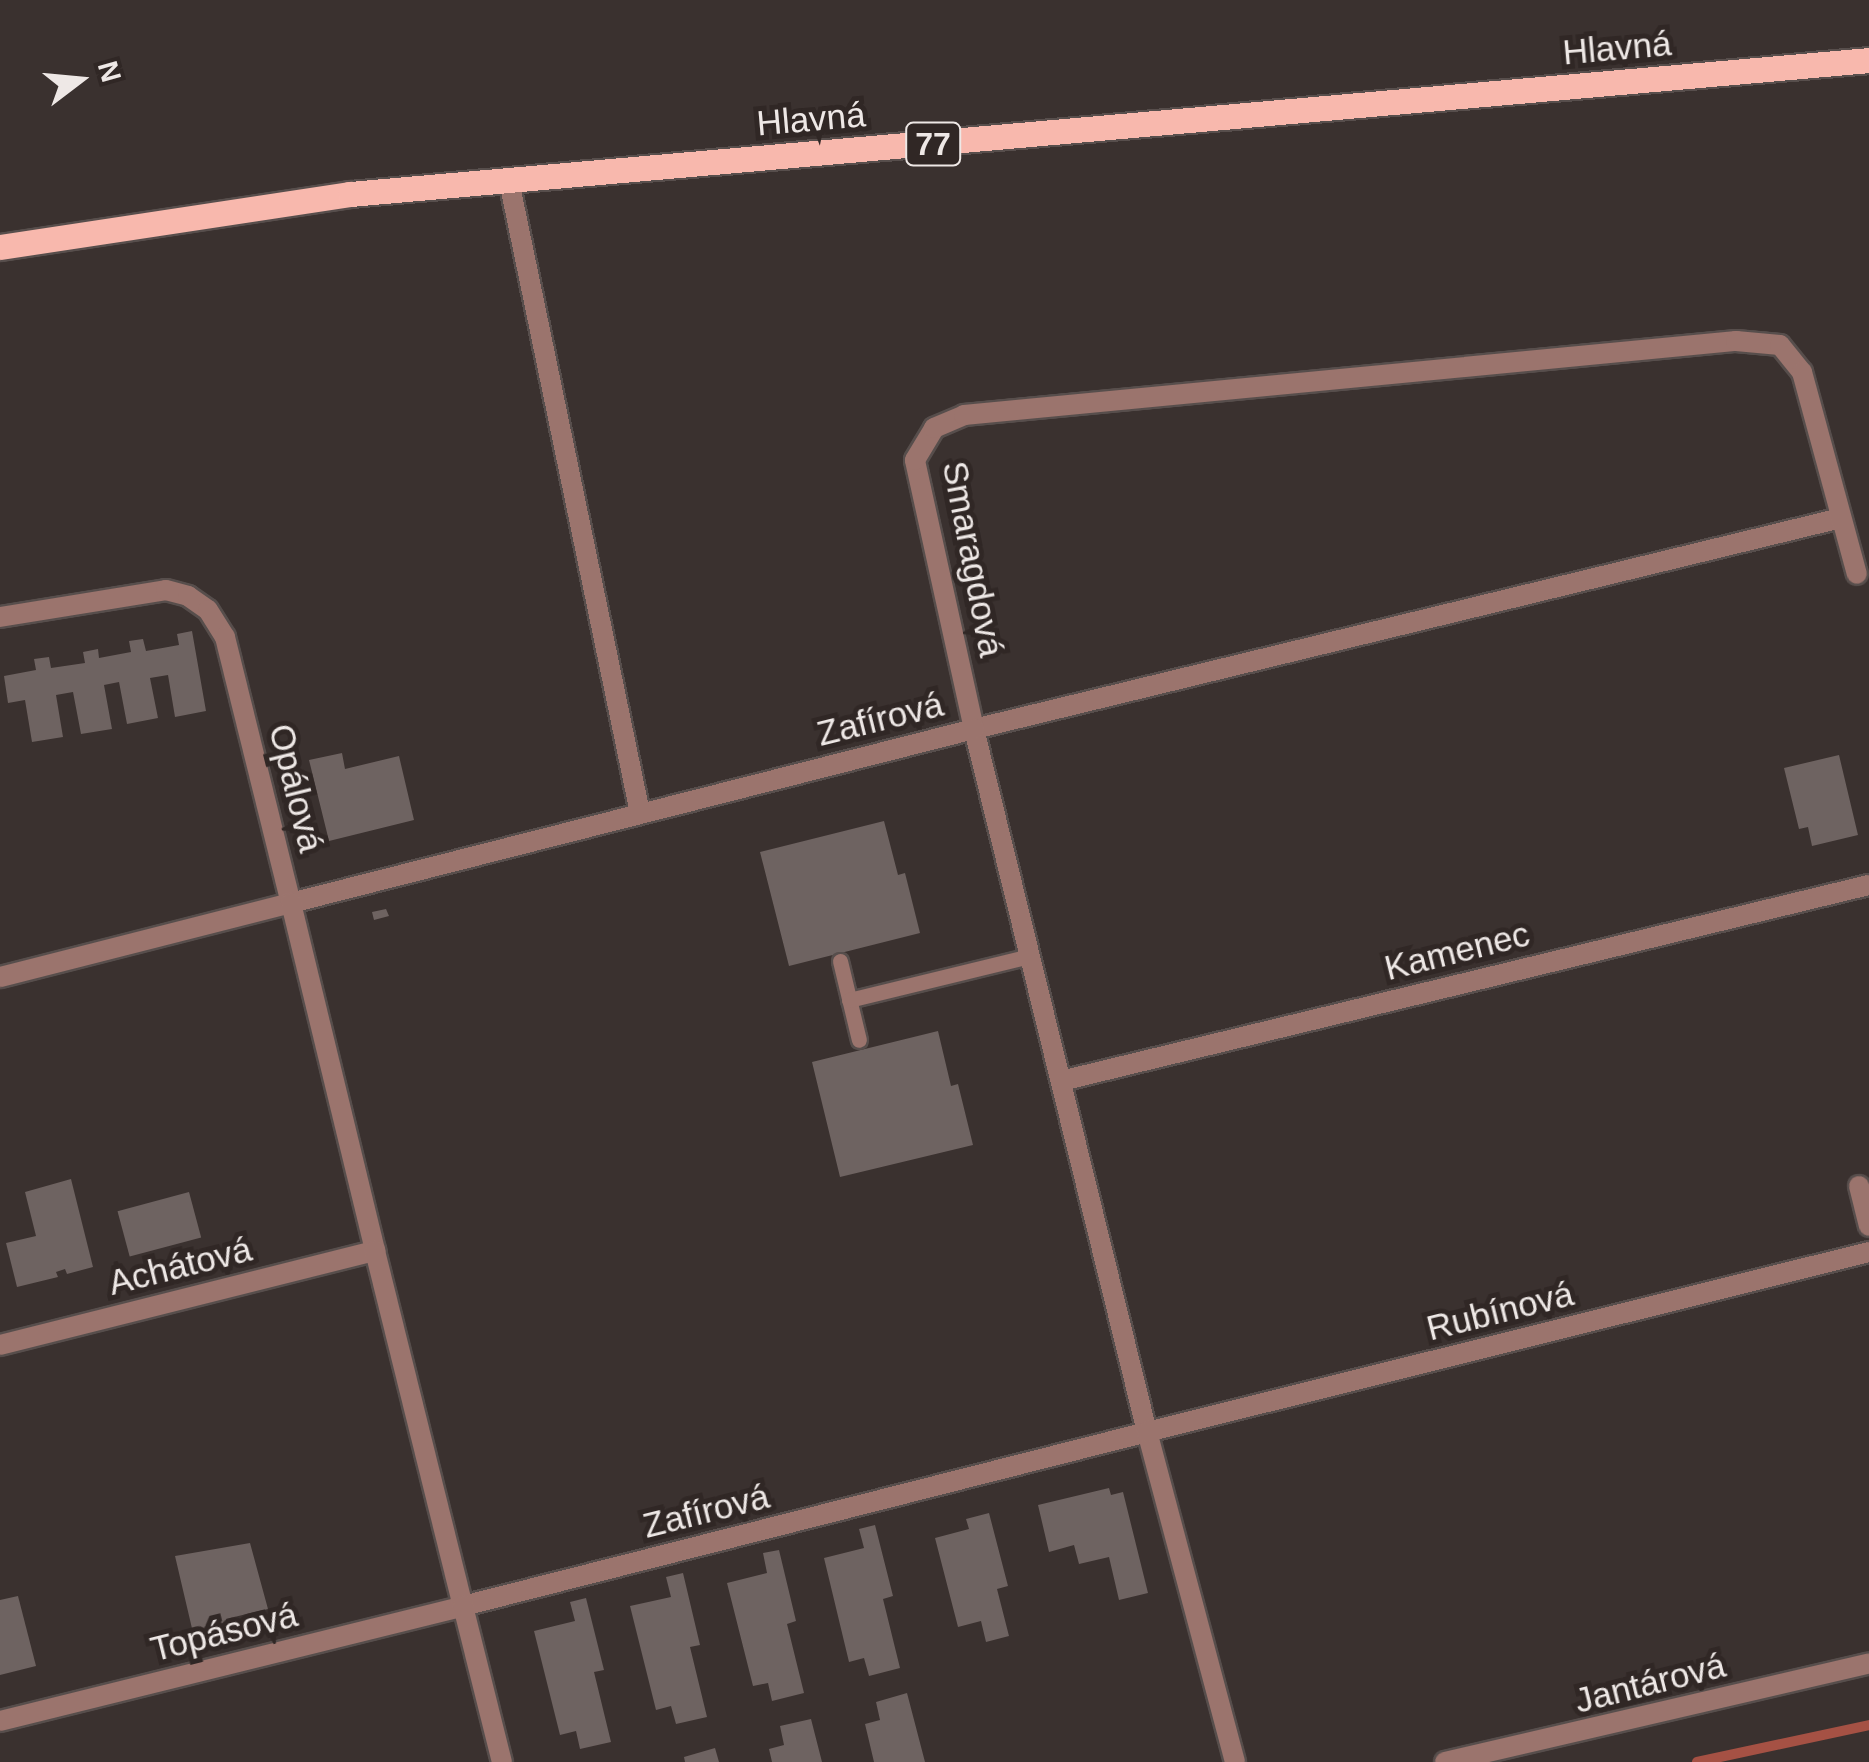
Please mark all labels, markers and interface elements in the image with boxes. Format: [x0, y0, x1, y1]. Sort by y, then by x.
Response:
street label: Hlavná [1561, 22, 1673, 74]
north arrow [30, 30, 130, 130]
text: N [92, 58, 127, 86]
street label: Hlavná [755, 93, 867, 145]
road number: 77 [903, 117, 963, 171]
street label: Smaragdová [933, 458, 1013, 660]
street label: Zafírová [813, 683, 947, 755]
street label: Opálová [260, 720, 332, 856]
street label: Kamenec [1380, 913, 1534, 989]
street label: Achátová [104, 1228, 256, 1304]
street label: Rubínová [1422, 1273, 1578, 1349]
street label: Zafírová [639, 1475, 773, 1547]
street label: Topásová [146, 1594, 302, 1670]
street label: Jantárová [1570, 1644, 1730, 1722]

